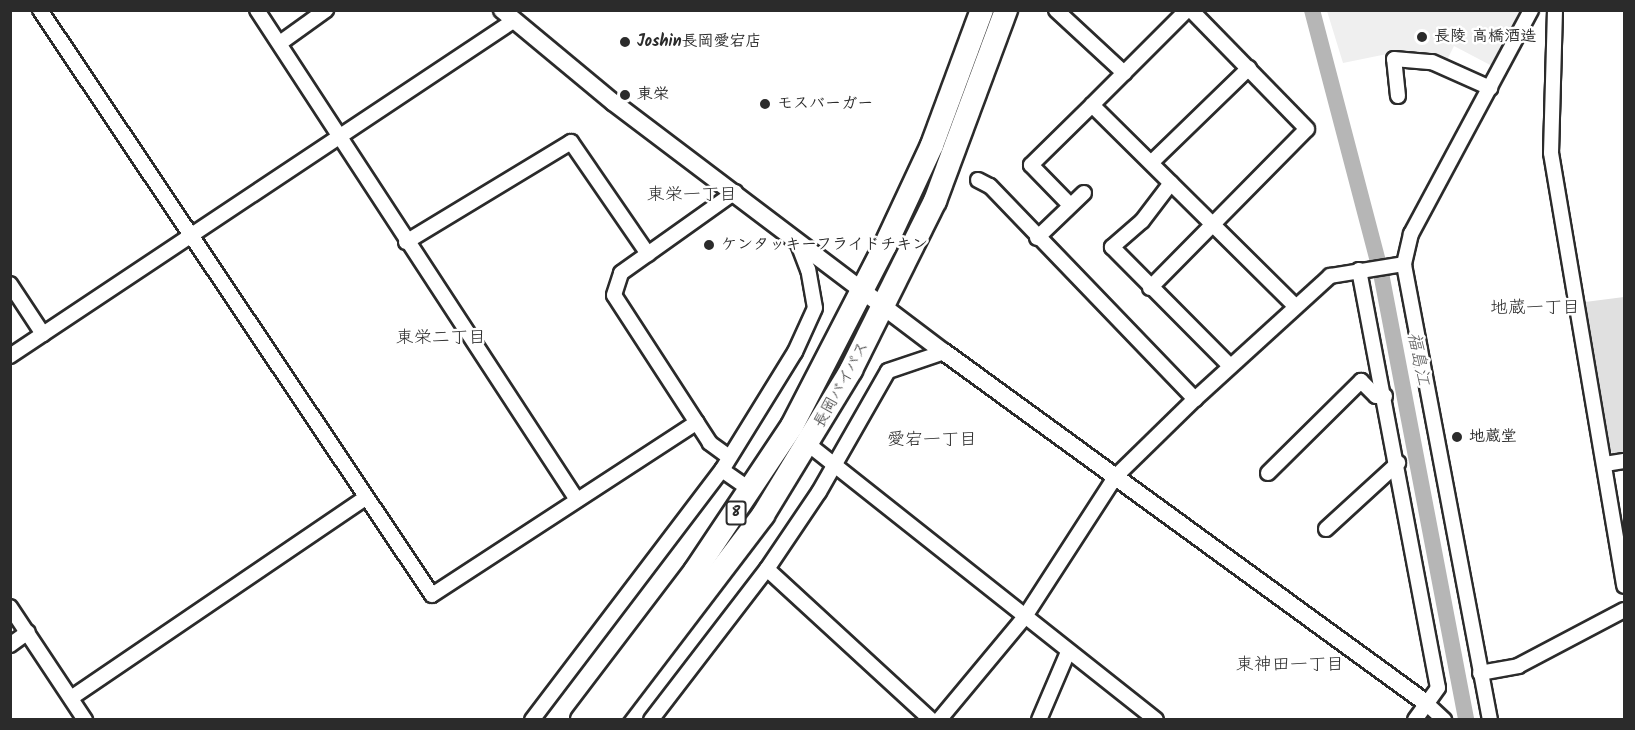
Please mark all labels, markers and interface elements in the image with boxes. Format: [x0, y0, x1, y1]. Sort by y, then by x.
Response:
place label: 長陵 高橋酒造 [1434, 27, 1536, 47]
marker: 長陵 高橋酒造 [1415, 30, 1429, 44]
place label: Joshin長岡愛宕店 [637, 32, 762, 52]
marker: Joshin長岡愛宕店 [618, 35, 632, 49]
place label: 東栄 [637, 85, 669, 105]
marker: 東栄 [618, 88, 632, 102]
place label: モスバーガー [777, 94, 873, 114]
marker: モスバーガー [758, 97, 772, 111]
district label: 東栄一丁目 [647, 185, 737, 207]
place label: ケンタッキーフライドチキン [721, 235, 929, 255]
marker: ケンタッキーフライドチキン [702, 238, 716, 252]
district label: 地蔵一丁目 [1490, 298, 1580, 320]
district label: 東栄二丁目 [396, 328, 486, 350]
water label: 福島江 [1401, 330, 1433, 388]
street label: 長岡バイパス [810, 338, 874, 432]
place label: 地蔵堂 [1469, 427, 1517, 447]
district label: 愛宕一丁目 [887, 430, 977, 452]
marker: 地蔵堂 [1450, 430, 1464, 444]
road number: 8 [726, 501, 746, 525]
district label: 東神田一丁目 [1236, 655, 1344, 677]

